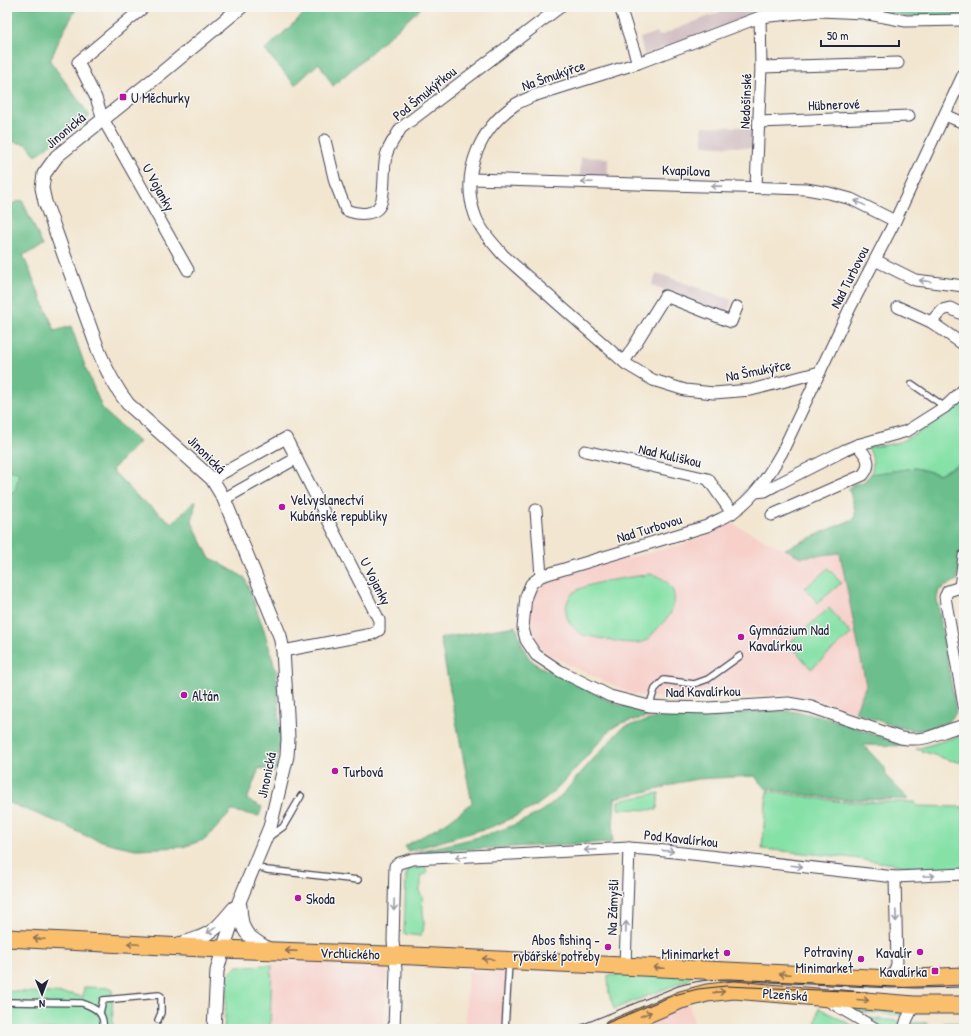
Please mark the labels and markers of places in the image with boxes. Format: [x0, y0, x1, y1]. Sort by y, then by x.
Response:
place label: U Měchurky [131, 88, 190, 108]
marker: U Měchurky [118, 92, 128, 102]
place label: Velvyslanectví Kubánské republiky [290, 490, 387, 526]
marker: Velvyslanectví Kubánské republiky [277, 502, 287, 512]
place label: Gymnázium Nad Kavalírkou [749, 620, 829, 655]
marker: Gymnázium Nad Kavalírkou [736, 632, 746, 642]
place label: Altán [192, 686, 219, 705]
marker: Altán [179, 690, 189, 700]
place label: Turbová [343, 762, 384, 781]
marker: Turbová [330, 766, 340, 776]
place label: Skoda [306, 889, 335, 908]
marker: Skoda [293, 893, 303, 903]
place label: Abos fishing - rybářské potřeby [513, 930, 600, 966]
marker: Abos fishing - rybářské potřeby [603, 942, 613, 952]
place label: Potraviny Minimarket [795, 942, 853, 977]
place label: Kavalír [876, 943, 913, 962]
place label: Minimarket [661, 944, 719, 963]
marker: Kavalír [915, 947, 925, 957]
marker: Minimarket [722, 948, 732, 958]
marker: Potraviny Minimarket [856, 954, 866, 964]
place label: Kavalírka [880, 962, 928, 981]
marker: Kavalírka [930, 966, 940, 976]

